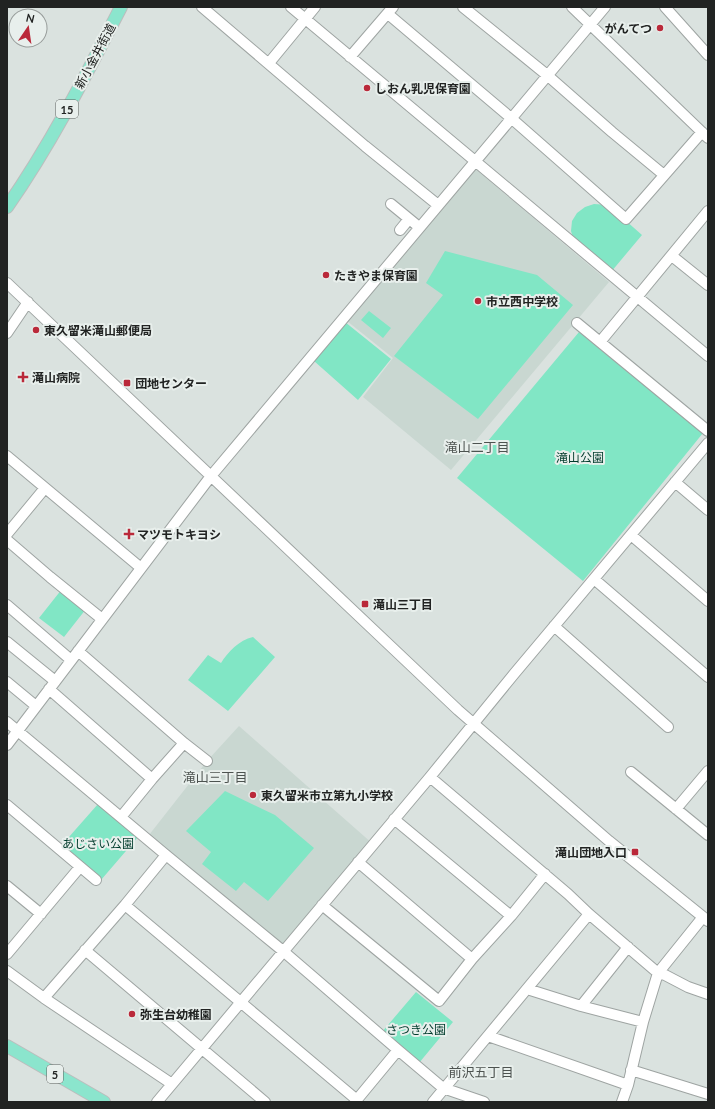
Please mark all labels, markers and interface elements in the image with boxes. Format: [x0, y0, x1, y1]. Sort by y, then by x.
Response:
north arrow [8, 8, 48, 48]
text: N [25, 10, 36, 25]
street label: 新小金井街道 [71, 21, 119, 91]
place label: がんてつ [605, 21, 652, 36]
marker: がんてつ [655, 23, 665, 33]
place label: しおん乳児保育園 [375, 81, 471, 96]
marker: しおん乳児保育園 [362, 83, 372, 93]
road number: 15 [56, 100, 78, 118]
place label: たきやま保育園 [334, 268, 418, 283]
marker: たきやま保育園 [321, 270, 331, 280]
place label: 市立西中学校 [486, 294, 558, 309]
marker: 市立西中学校 [473, 296, 483, 306]
place label: 東久留米滝山郵便局 [44, 323, 152, 338]
marker: 東久留米滝山郵便局 [31, 325, 41, 335]
place label: 滝山病院 [32, 370, 80, 385]
marker: 滝山病院 [17, 371, 29, 383]
place label: 団地センター [135, 376, 207, 391]
marker: 団地センター [122, 378, 132, 388]
district label: 滝山二丁目 [444, 439, 510, 455]
park label: 滝山公園 [556, 450, 604, 465]
place label: マツモトキヨシ [137, 527, 221, 542]
marker: マツモトキヨシ [124, 529, 134, 539]
place label: 滝山三丁目 [373, 597, 433, 612]
marker: 滝山三丁目 [360, 599, 370, 609]
district label: 滝山三丁目 [182, 769, 248, 785]
place label: 東久留米市立第九小学校 [261, 788, 393, 803]
marker: 東久留米市立第九小学校 [248, 790, 258, 800]
park label: あじさい公園 [62, 836, 134, 851]
place label: 滝山団地入口 [555, 845, 627, 860]
marker: 滝山団地入口 [630, 847, 640, 857]
place label: 弥生台幼稚園 [140, 1007, 212, 1022]
marker: 弥生台幼稚園 [127, 1009, 137, 1019]
park label: さつき公園 [386, 1022, 446, 1037]
district label: 前沢五丁目 [448, 1064, 514, 1080]
road number: 5 [47, 1065, 63, 1083]

